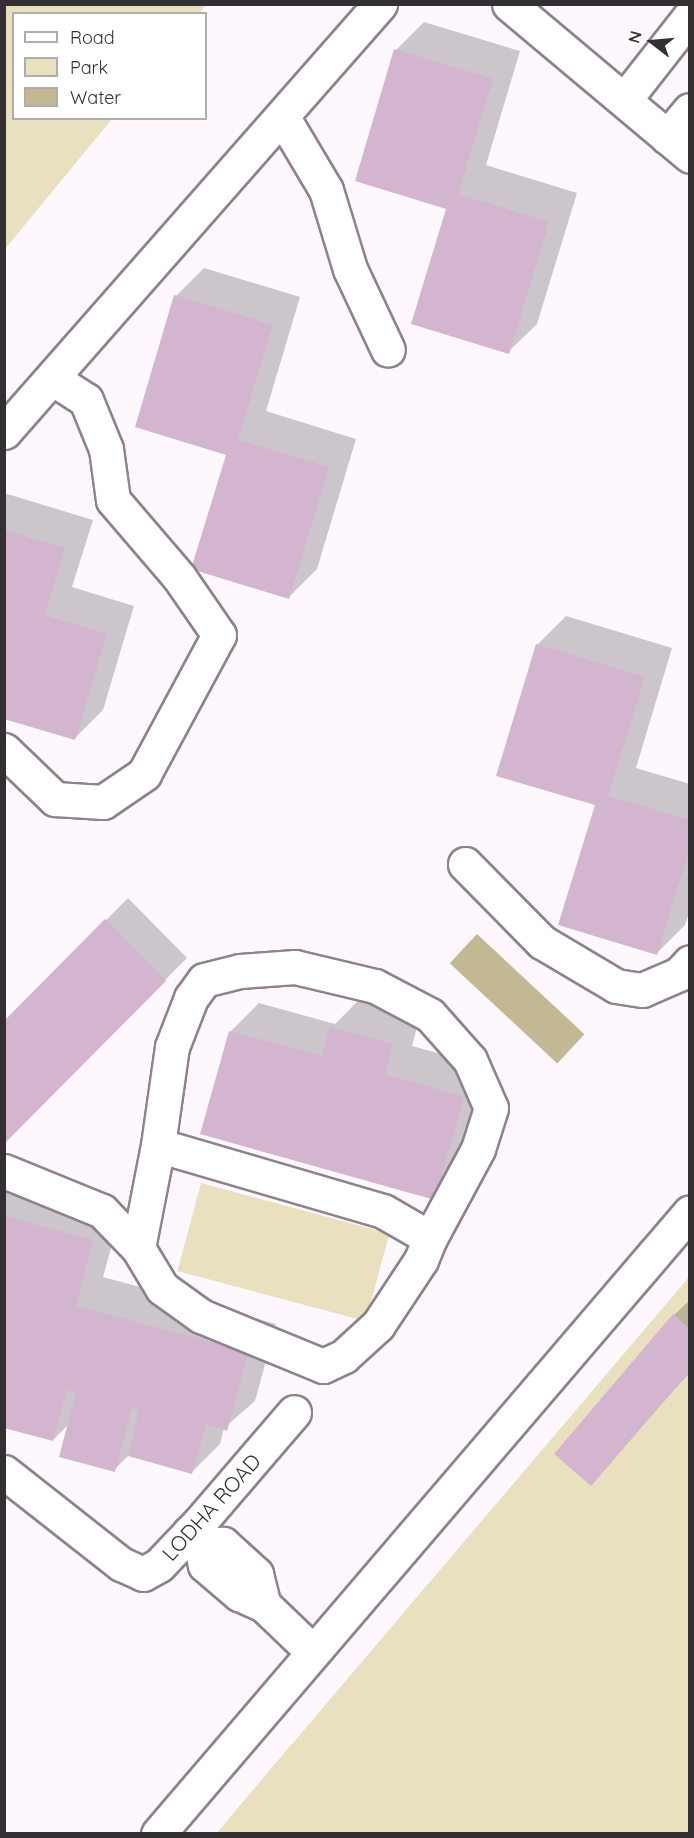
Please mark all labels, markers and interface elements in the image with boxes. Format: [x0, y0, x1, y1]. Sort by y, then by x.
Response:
legend [12, 12, 207, 120]
north arrow [622, 12, 682, 72]
text: Road [70, 26, 115, 49]
text: N [623, 29, 646, 45]
text: Park [70, 56, 108, 79]
text: Water [70, 86, 121, 109]
street label: LODHA ROAD [156, 1448, 266, 1566]

